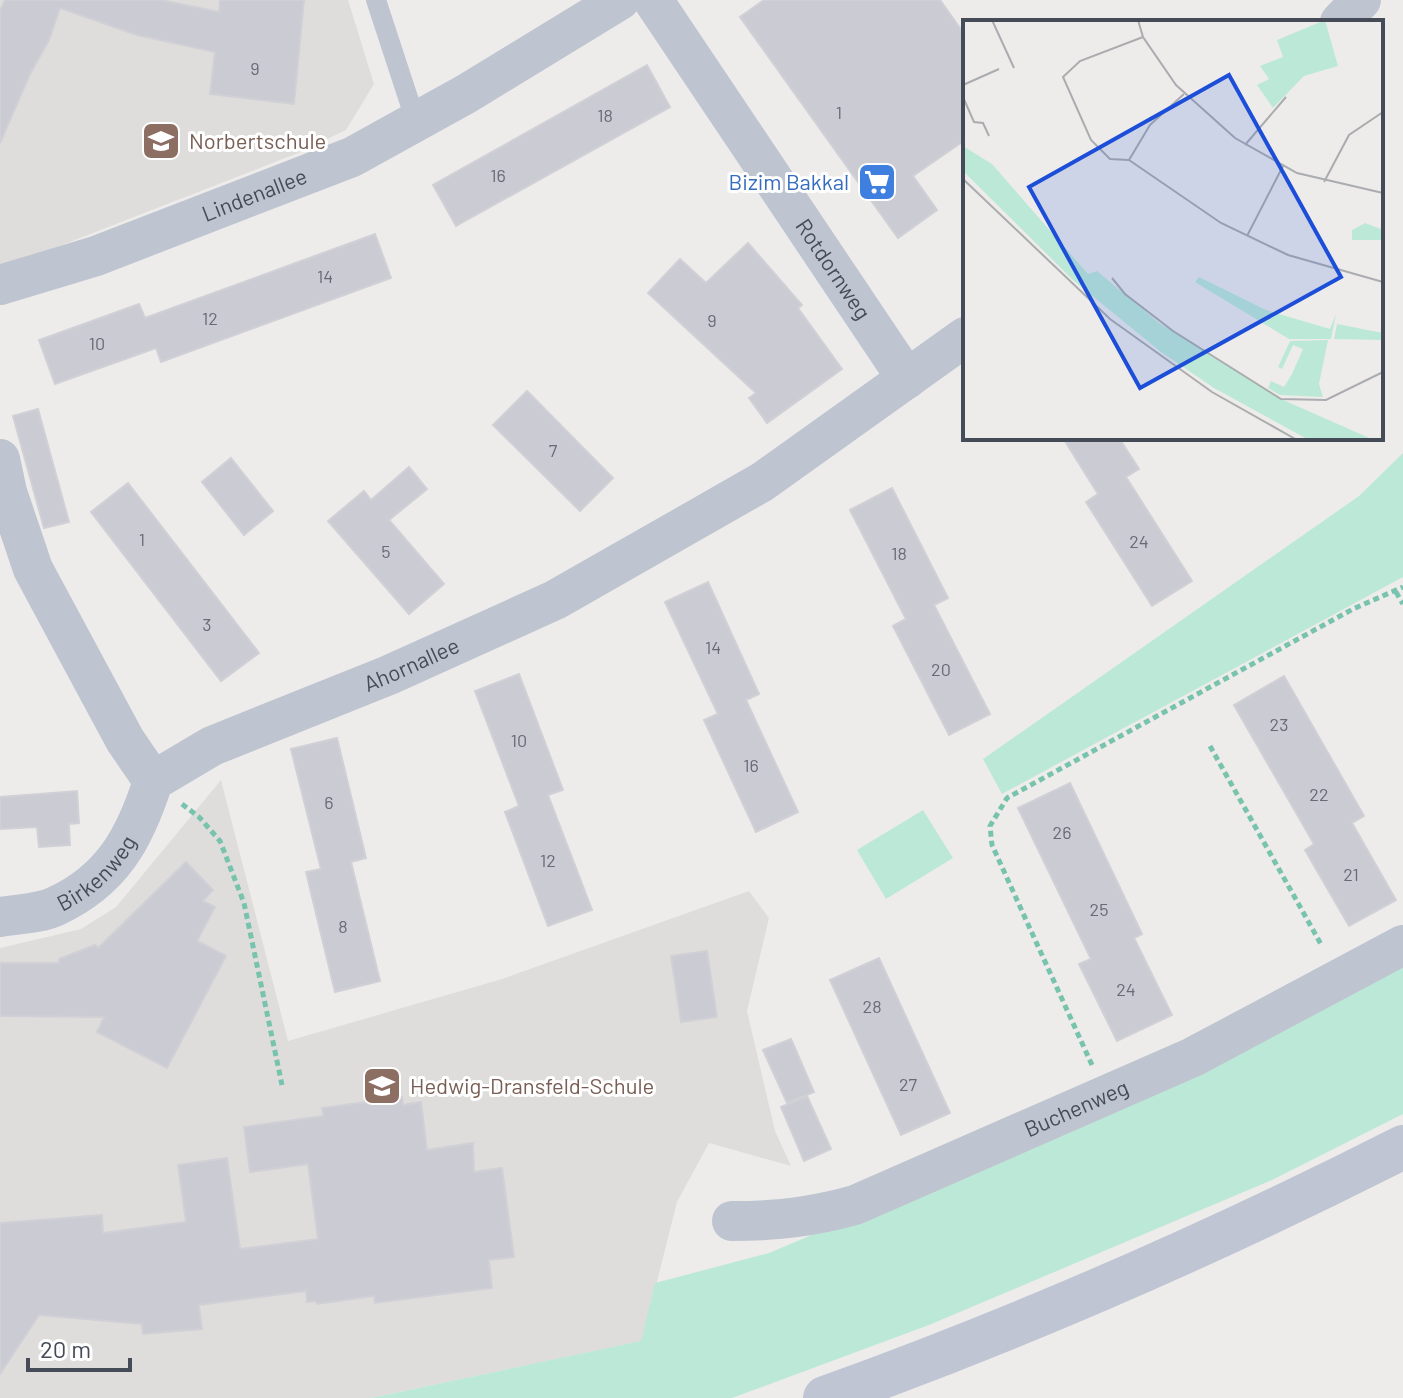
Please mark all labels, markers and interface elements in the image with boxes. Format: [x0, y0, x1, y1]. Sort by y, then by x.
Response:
inset map [963, 20, 1383, 440]
house number: 9 [250, 57, 260, 79]
house number: 1 [836, 101, 842, 123]
house number: 18 [597, 104, 613, 126]
school or university icon: Norbertschule [140, 120, 182, 162]
place label: Norbertschule [189, 127, 326, 153]
supermarket icon: Bizim Bakkal [856, 161, 898, 203]
street label: Lindenallee [198, 162, 310, 226]
house number: 16 [490, 164, 506, 186]
place label: Bizim Bakkal [729, 168, 849, 194]
street label: Rotdornweg [791, 213, 877, 324]
house number: 14 [317, 265, 333, 287]
house number: 12 [202, 307, 218, 329]
house number: 9 [707, 309, 717, 331]
house number: 10 [89, 332, 105, 354]
house number: 7 [549, 439, 558, 461]
house number: 1 [139, 528, 145, 550]
house number: 24 [1129, 530, 1149, 552]
house number: 5 [381, 540, 391, 562]
house number: 18 [891, 542, 907, 564]
house number: 3 [202, 613, 212, 635]
street label: Ahornallee [359, 631, 463, 696]
house number: 14 [705, 636, 721, 658]
house number: 20 [931, 658, 951, 680]
house number: 23 [1270, 713, 1288, 735]
house number: 10 [511, 729, 527, 751]
house number: 16 [743, 754, 759, 776]
house number: 22 [1309, 783, 1329, 805]
house number: 6 [324, 791, 334, 813]
house number: 26 [1053, 821, 1071, 843]
street label: Birkenweg [52, 830, 140, 916]
house number: 12 [540, 849, 556, 871]
house number: 21 [1343, 863, 1359, 885]
house number: 25 [1090, 898, 1108, 920]
house number: 8 [338, 915, 348, 937]
house number: 24 [1116, 978, 1136, 1000]
house number: 28 [862, 995, 882, 1017]
school or university icon: Hedwig-Dransfeld-Schule [361, 1065, 403, 1107]
place label: Hedwig-Dransfeld-Schule [410, 1072, 654, 1098]
house number: 27 [899, 1073, 918, 1095]
street label: Buchenweg [1020, 1073, 1132, 1141]
scale bar [28, 1322, 130, 1372]
text: 20 m [40, 1334, 91, 1363]

